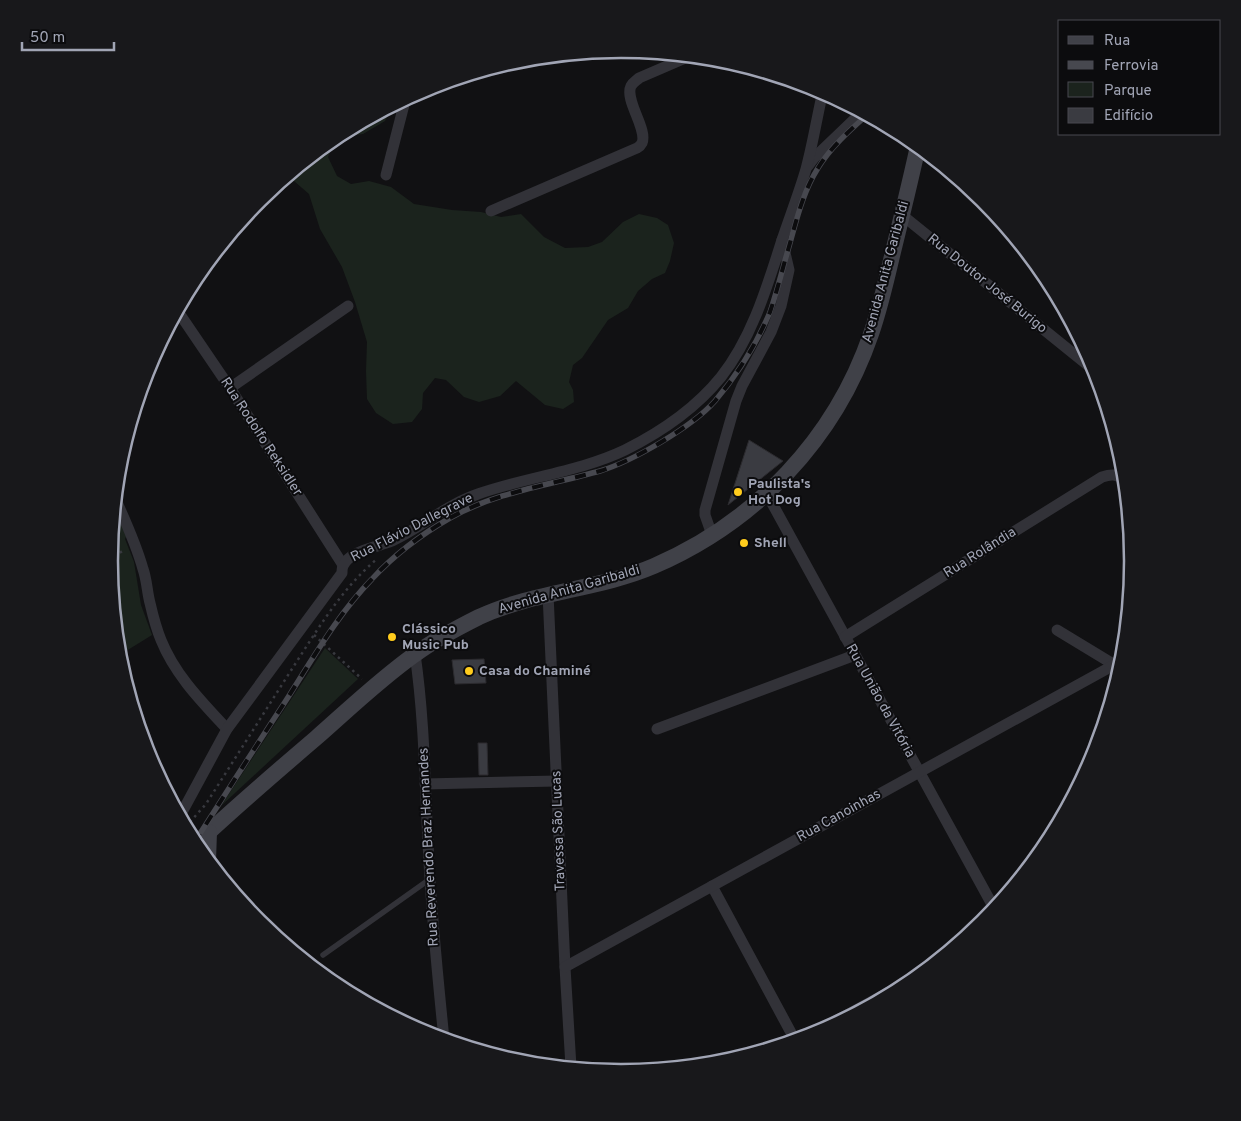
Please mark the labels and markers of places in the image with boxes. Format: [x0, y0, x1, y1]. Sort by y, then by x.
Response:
place label: Paulista's Hot Dog [748, 476, 811, 509]
marker: Paulista's Hot Dog [732, 486, 744, 498]
place label: Shell [754, 535, 787, 552]
marker: Shell [738, 537, 750, 549]
place label: Clássico Music Pub [402, 621, 469, 654]
marker: Clássico Music Pub [386, 631, 398, 643]
place label: Casa do Chaminé [479, 663, 591, 680]
marker: Casa do Chaminé [463, 665, 475, 677]

